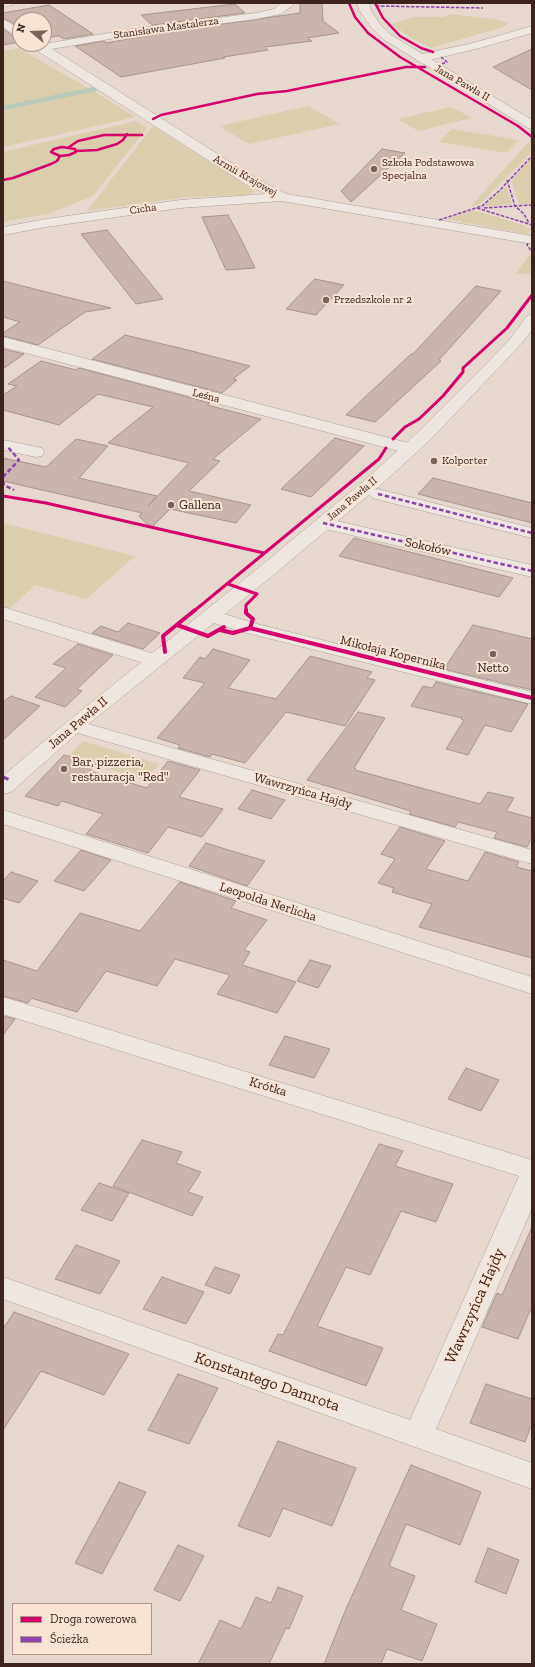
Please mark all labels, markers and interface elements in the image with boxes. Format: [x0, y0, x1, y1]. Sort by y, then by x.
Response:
north arrow [12, 12, 52, 52]
street label: Stanisława Mastalerza [113, 14, 219, 42]
text: N [14, 22, 29, 34]
street label: Jana Pawła II [432, 62, 492, 104]
street label: Armii Krajowej [211, 152, 279, 200]
place label: Szkoła Podstawowa Specjalna [382, 156, 474, 182]
marker: Szkoła Podstawowa Specjalna [369, 164, 379, 174]
street label: Cicha [129, 201, 157, 217]
place label: Przedszkole nr 2 [334, 293, 412, 307]
marker: Przedszkole nr 2 [321, 295, 331, 305]
street label: Leśna [191, 386, 221, 406]
place label: Kolporter [442, 454, 488, 468]
marker: Kolporter [429, 456, 439, 466]
street label: Jana Pawła II [324, 474, 380, 524]
place label: Gallena [179, 497, 221, 513]
marker: Gallena [166, 500, 176, 510]
street label: Sokołów [403, 534, 453, 560]
street label: Mikołaja Kopernika [339, 632, 447, 674]
marker: Netto [488, 649, 498, 659]
place label: Netto [477, 660, 509, 676]
street label: Jana Pawła II [45, 694, 111, 752]
place label: Bar, pizzeria, restauracja "Red" [72, 754, 169, 785]
marker: Bar, pizzeria, restauracja "Red" [59, 764, 69, 774]
street label: Wawrzyńca Hajdy [252, 770, 354, 812]
street label: Leopolda Nerlicha [218, 879, 318, 925]
street label: Krótka [247, 1074, 289, 1100]
street label: Wawrzyńca Hajdy [441, 1245, 509, 1367]
street label: Konstantego Damrota [192, 1348, 342, 1416]
legend [12, 1603, 152, 1655]
text: Droga rowerowa [50, 1612, 137, 1626]
text: Ścieżka [50, 1632, 89, 1646]

